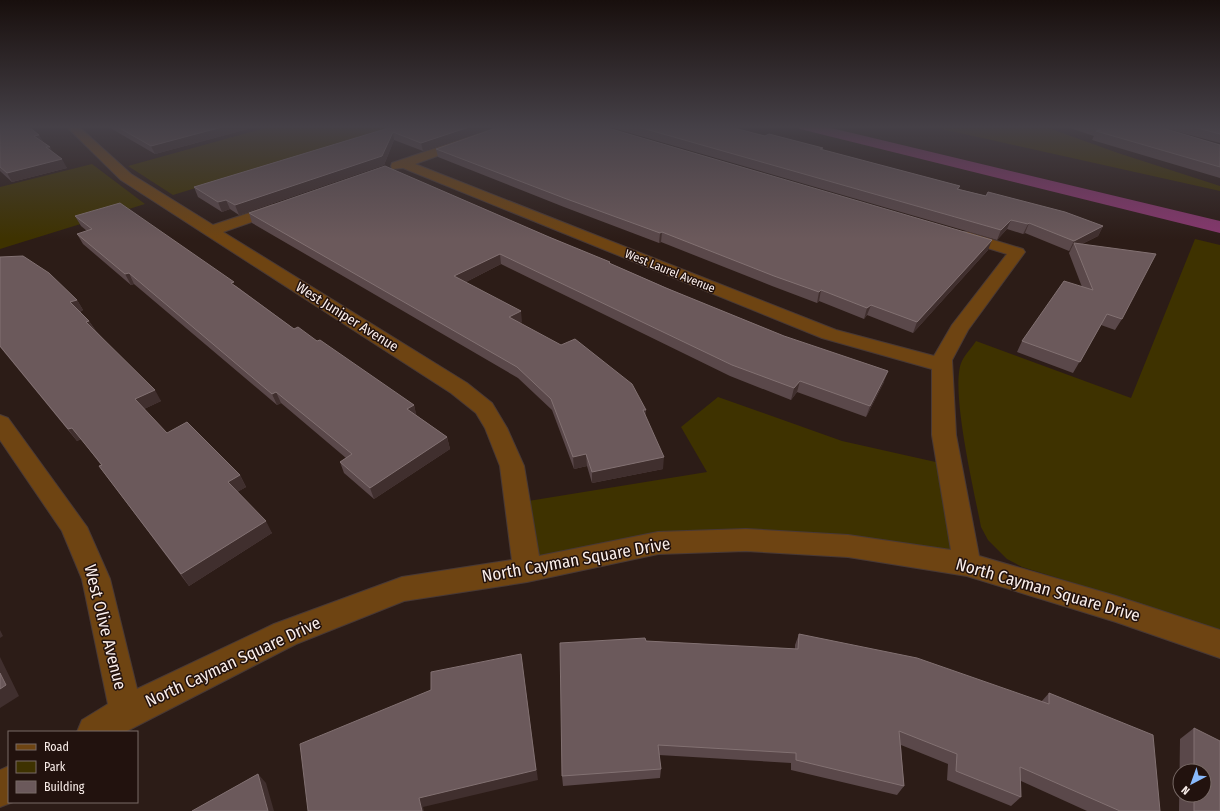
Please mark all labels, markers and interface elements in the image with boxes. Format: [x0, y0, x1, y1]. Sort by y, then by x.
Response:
street label: West Laurel Avenue [623, 247, 717, 295]
street label: West Juniper Avenue [293, 279, 402, 355]
street label: North Cayman Square Drive [480, 533, 672, 587]
street label: North Cayman Square Drive [953, 554, 1143, 626]
street label: West Olive Avenue [79, 562, 131, 692]
street label: North Cayman Square Drive [142, 612, 324, 712]
legend [8, 731, 138, 803]
text: Road [44, 740, 69, 754]
text: Park [44, 760, 66, 774]
north arrow [1172, 763, 1212, 803]
text: Building [44, 780, 85, 794]
text: N [1179, 783, 1193, 797]

